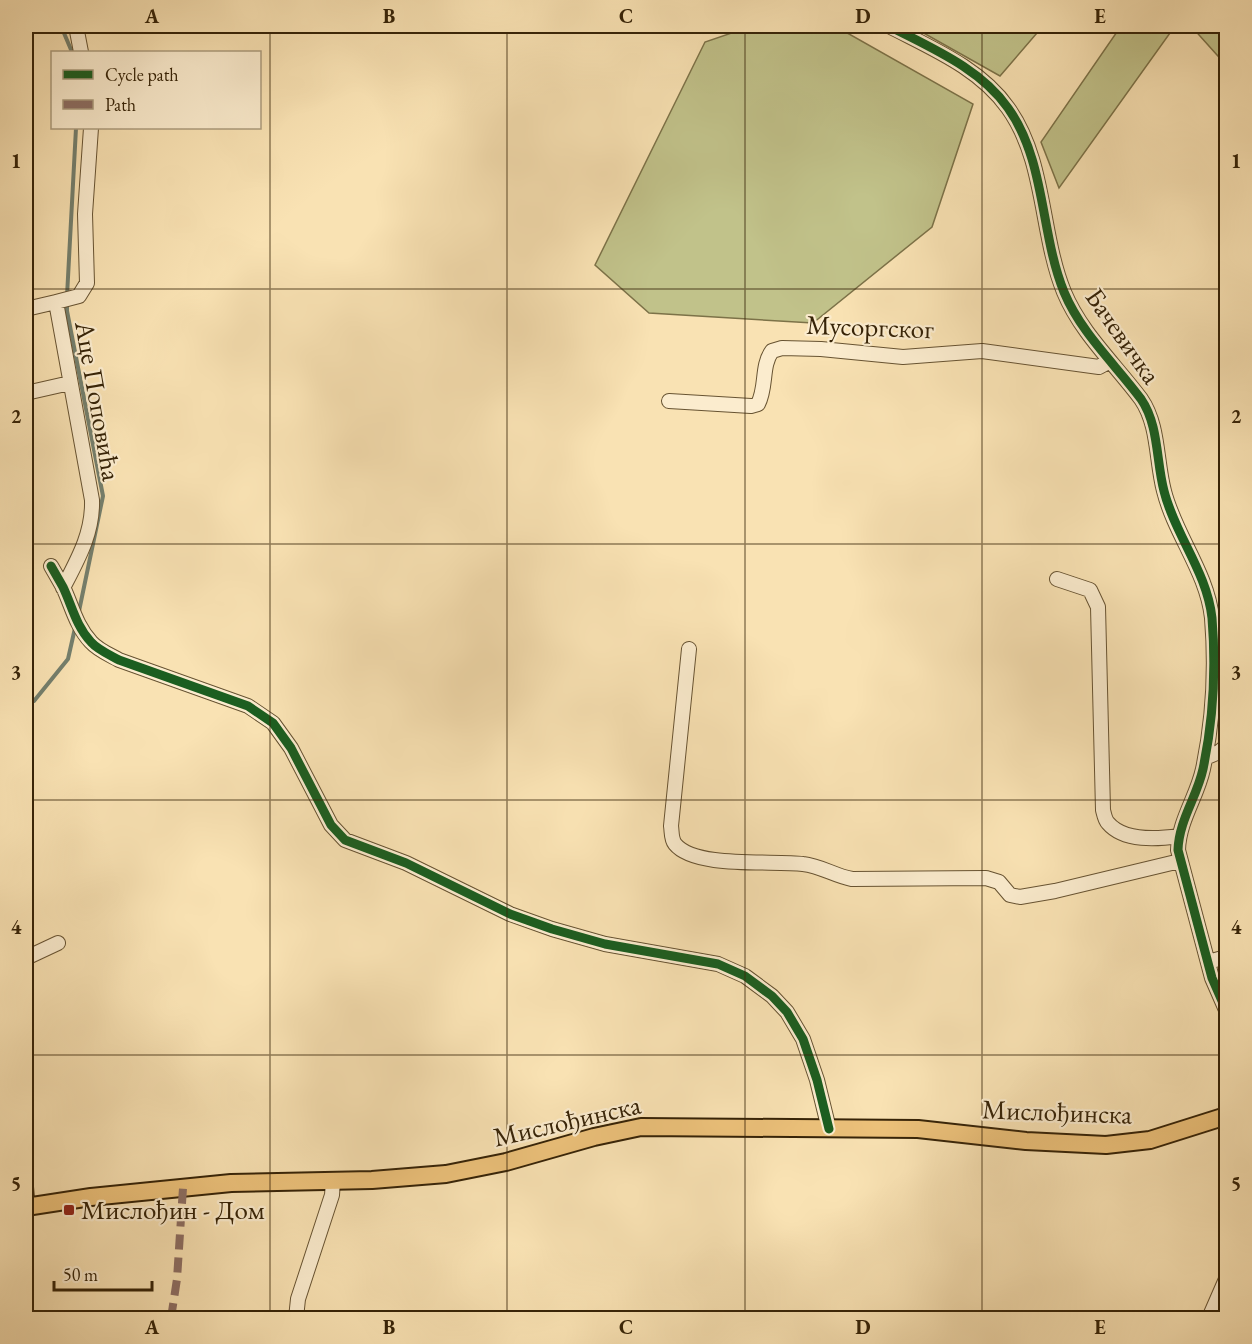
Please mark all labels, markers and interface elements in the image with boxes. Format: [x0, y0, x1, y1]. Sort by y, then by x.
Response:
text: A [144, 3, 160, 29]
text: B [383, 3, 395, 29]
text: C [619, 3, 633, 29]
text: D [855, 3, 871, 29]
text: E [1094, 3, 1106, 29]
legend [51, 51, 261, 129]
text: Cycle path [105, 63, 179, 86]
text: Path [105, 93, 136, 116]
text: 1 [11, 148, 21, 174]
text: 1 [1231, 148, 1241, 174]
street label: Бачевичка [1078, 281, 1169, 391]
street label: Мусоргског [806, 307, 935, 346]
street label: Аце Поповића [67, 317, 130, 484]
text: 2 [11, 403, 22, 429]
text: 2 [1231, 403, 1242, 429]
text: 3 [11, 659, 21, 685]
text: 3 [1231, 659, 1241, 685]
text: 4 [11, 914, 22, 940]
text: 4 [1231, 914, 1242, 940]
street label: Мислођинска [490, 1087, 644, 1154]
street label: Мислођинска [981, 1091, 1133, 1132]
text: 5 [11, 1170, 21, 1196]
text: 5 [1231, 1170, 1241, 1196]
place label: Мислођин - Дом [81, 1192, 265, 1227]
marker: Мислођин - Дом [62, 1203, 76, 1217]
scale bar [54, 1254, 152, 1292]
text: 50 m [63, 1263, 98, 1286]
text: A [144, 1314, 160, 1340]
text: B [383, 1314, 395, 1340]
text: C [619, 1314, 633, 1340]
text: D [855, 1314, 871, 1340]
text: E [1094, 1314, 1106, 1340]

